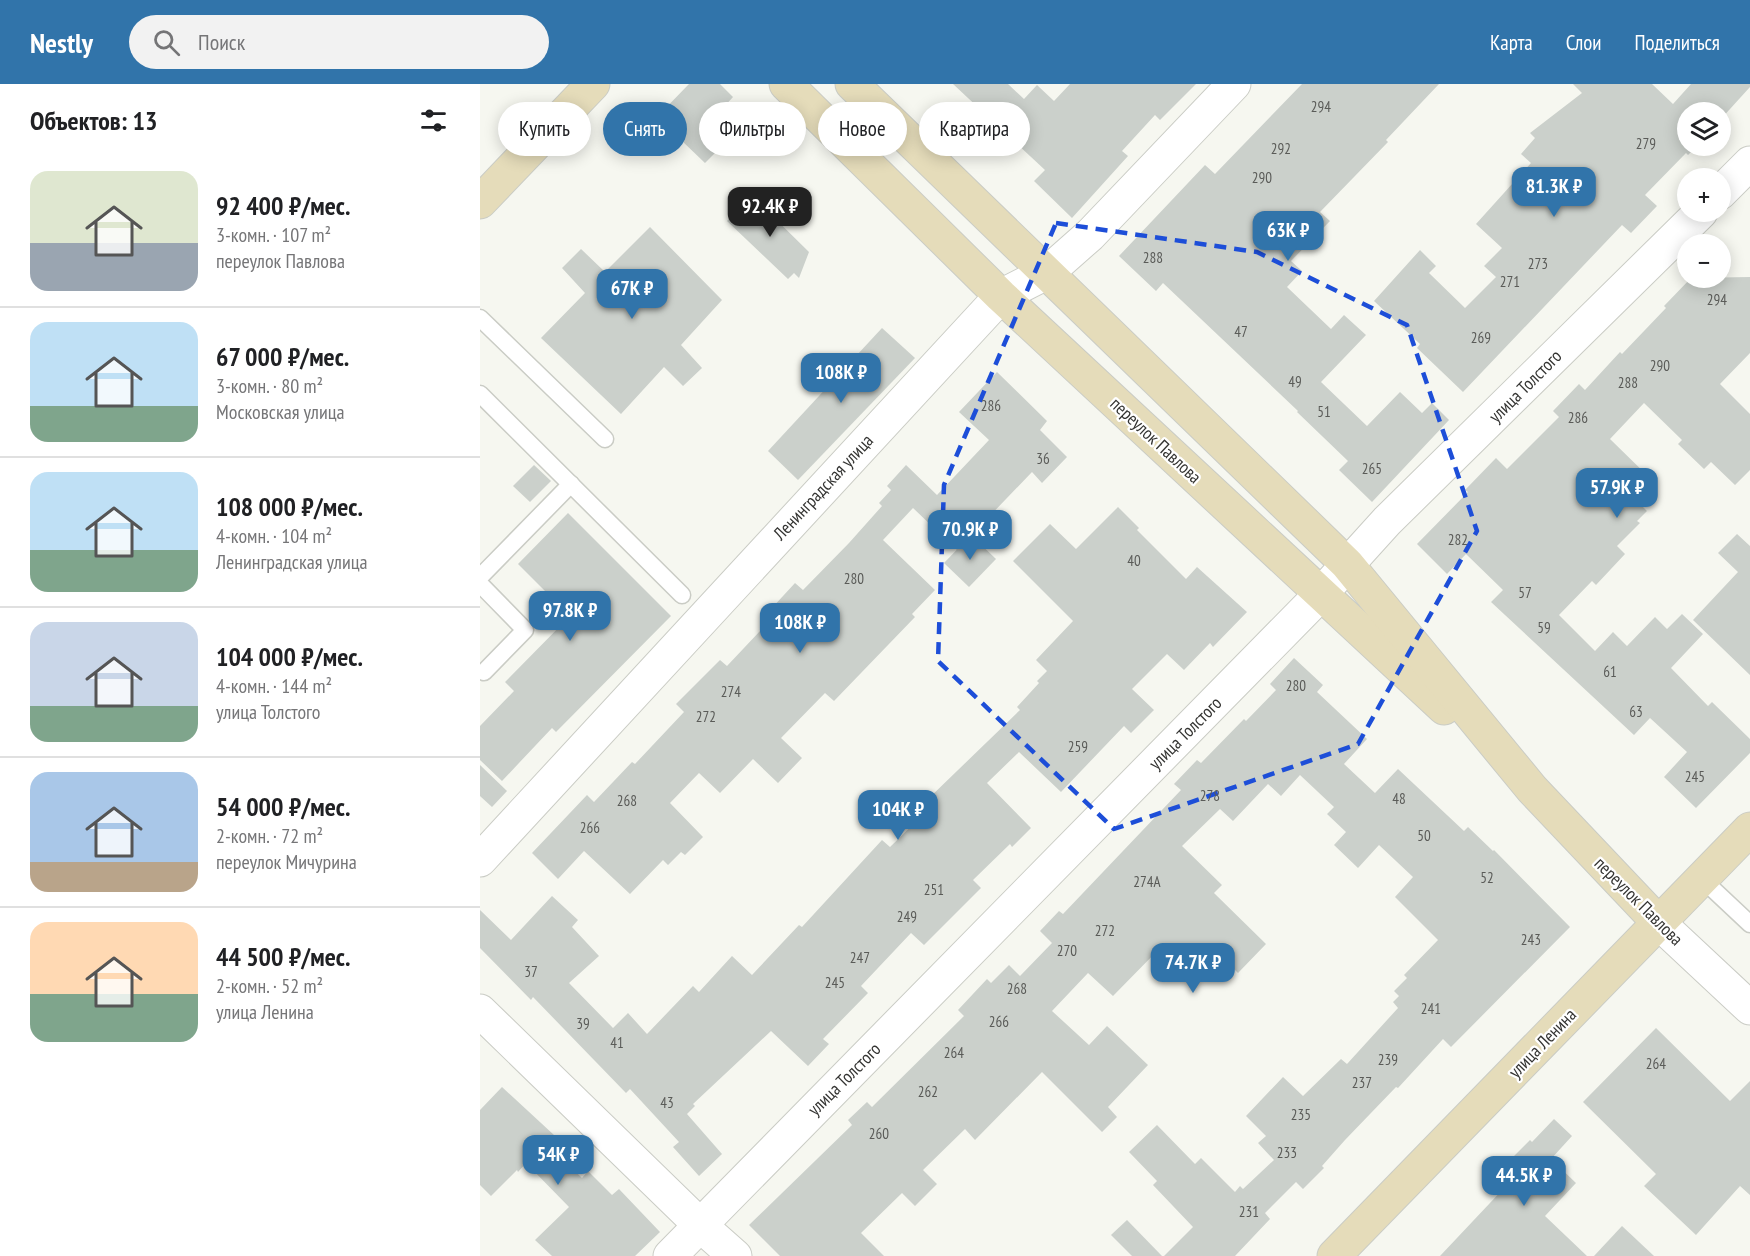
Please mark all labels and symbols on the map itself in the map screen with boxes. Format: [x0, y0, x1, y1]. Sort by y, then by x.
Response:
house number: 294 [1311, 97, 1331, 116]
house number: 279 [1636, 134, 1656, 153]
house number: 292 [1271, 139, 1291, 158]
pin: 81.3K ₽ [1499, 167, 1609, 218]
house number: 290 [1252, 168, 1272, 187]
pin: 92.4K ₽ [715, 187, 825, 238]
pin: 63K ₽ [1246, 211, 1330, 262]
house number: 288 [1143, 248, 1163, 267]
house number: 273 [1528, 254, 1548, 273]
pin: 67K ₽ [590, 269, 674, 320]
house number: 271 [1500, 272, 1520, 291]
house number: 294 [1707, 290, 1727, 309]
house number: 47 [1234, 322, 1248, 341]
house number: 269 [1471, 328, 1491, 347]
street label: улица Толстого [1484, 344, 1567, 427]
pin: 108K ₽ [792, 353, 890, 404]
house number: 290 [1650, 356, 1670, 375]
house number: 49 [1288, 372, 1302, 391]
house number: 288 [1618, 373, 1638, 392]
street label: переулок Павлова [1106, 392, 1206, 488]
house number: 286 [981, 396, 1001, 415]
house number: 51 [1317, 402, 1331, 421]
house number: 286 [1568, 408, 1588, 427]
street label: Ленинградская улица [767, 429, 878, 545]
house number: 36 [1036, 449, 1050, 468]
house number: 265 [1362, 459, 1382, 478]
pin: 57.9K ₽ [1562, 468, 1672, 519]
pin: 70.9K ₽ [915, 510, 1025, 561]
house number: 282 [1448, 530, 1468, 549]
house number: 40 [1127, 551, 1141, 570]
house number: 280 [844, 569, 864, 588]
house number: 57 [1518, 583, 1532, 602]
pin: 97.8K ₽ [515, 591, 625, 642]
pin: 108K ₽ [751, 603, 849, 654]
house number: 59 [1537, 618, 1551, 637]
house number: 61 [1603, 662, 1617, 681]
house number: 280 [1286, 676, 1306, 695]
house number: 274 [721, 682, 741, 701]
street label: улица Толстого [1144, 691, 1227, 774]
house number: 63 [1629, 702, 1643, 721]
house number: 272 [696, 707, 716, 726]
house number: 259 [1068, 737, 1088, 756]
house number: 245 [1685, 767, 1705, 786]
house number: 278 [1200, 786, 1220, 805]
house number: 48 [1392, 789, 1406, 808]
pin: 104K ₽ [849, 790, 947, 841]
house number: 268 [617, 791, 637, 810]
house number: 266 [580, 818, 600, 837]
house number: 50 [1417, 826, 1431, 845]
street label: переулок Павлова [1590, 852, 1688, 950]
house number: 52 [1480, 868, 1494, 887]
house number: 274А [1133, 872, 1162, 891]
house number: 251 [924, 880, 944, 899]
house number: 249 [897, 907, 917, 926]
house number: 272 [1095, 921, 1115, 940]
house number: 243 [1521, 930, 1541, 949]
house number: 270 [1057, 941, 1077, 960]
pin: 74.7K ₽ [1138, 943, 1248, 994]
house number: 247 [850, 948, 870, 967]
house number: 37 [524, 962, 538, 981]
house number: 245 [825, 973, 845, 992]
house number: 268 [1007, 979, 1027, 998]
house number: 241 [1421, 999, 1441, 1018]
street label: улица Ленина [1503, 1003, 1581, 1083]
house number: 266 [989, 1012, 1009, 1031]
house number: 39 [576, 1014, 590, 1033]
house number: 41 [610, 1033, 624, 1052]
street label: улица Толстого [803, 1037, 886, 1120]
house number: 264 [944, 1043, 964, 1062]
house number: 239 [1378, 1050, 1398, 1069]
house number: 264 [1646, 1054, 1666, 1073]
house number: 237 [1352, 1073, 1372, 1092]
house number: 262 [918, 1082, 938, 1101]
house number: 43 [660, 1093, 674, 1112]
house number: 235 [1291, 1105, 1311, 1124]
house number: 260 [869, 1124, 889, 1143]
pin: 54K ₽ [516, 1135, 600, 1186]
house number: 233 [1277, 1143, 1297, 1162]
pin: 44.5K ₽ [1469, 1156, 1579, 1207]
house number: 231 [1239, 1202, 1259, 1221]

